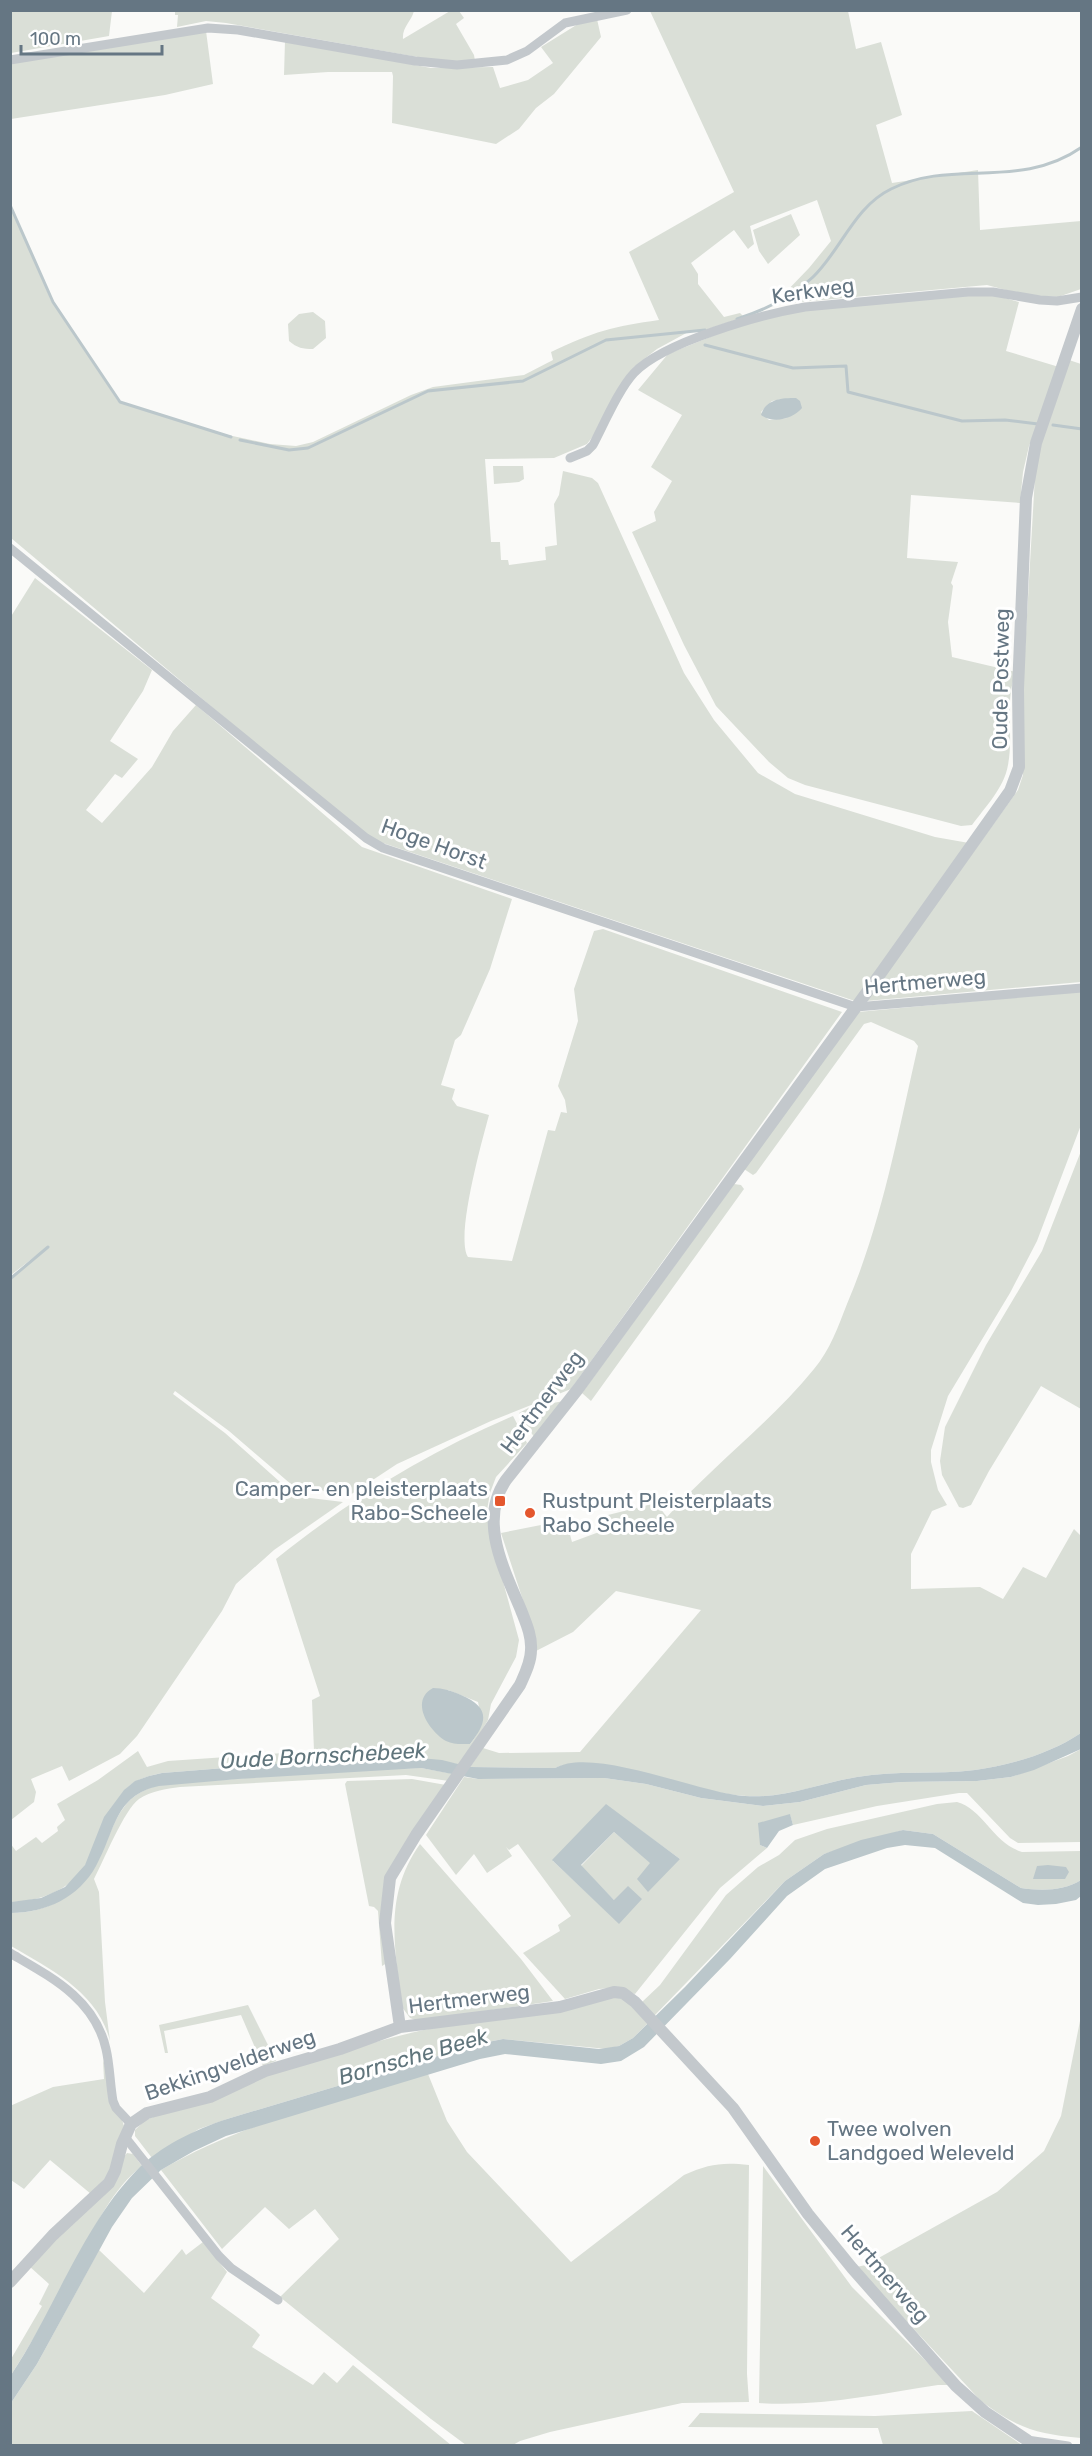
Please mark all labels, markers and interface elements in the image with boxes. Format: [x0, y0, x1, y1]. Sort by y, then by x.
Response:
scale bar [21, 18, 162, 56]
text: 100 m [30, 28, 81, 50]
street label: Kerkweg [770, 272, 856, 309]
street label: Oude Postweg [987, 608, 1014, 750]
street label: Hoge Horst [378, 813, 490, 874]
street label: Hertmerweg [863, 964, 987, 999]
street label: Hertmerweg [495, 1345, 588, 1458]
place label: Camper- en pleisterplaats Rabo-Scheele [235, 1476, 488, 1525]
place label: Rustpunt Pleisterplaats Rabo Scheele [542, 1488, 772, 1537]
marker: Camper- en pleisterplaats Rabo-Scheele [493, 1494, 507, 1508]
marker: Rustpunt Pleisterplaats Rabo Scheele [523, 1506, 537, 1520]
water label: Oude Bornschebeek [219, 1737, 427, 1774]
street label: Hertmerweg [407, 1979, 531, 2018]
water label: Bornsche Beek [335, 2022, 492, 2091]
street label: Bekkingvelderweg [141, 2024, 319, 2105]
place label: Twee wolven Landgoed Weleveld [827, 2116, 1015, 2165]
marker: Twee wolven Landgoed Weleveld [808, 2134, 822, 2148]
street label: Hertmerweg [836, 2219, 935, 2328]

